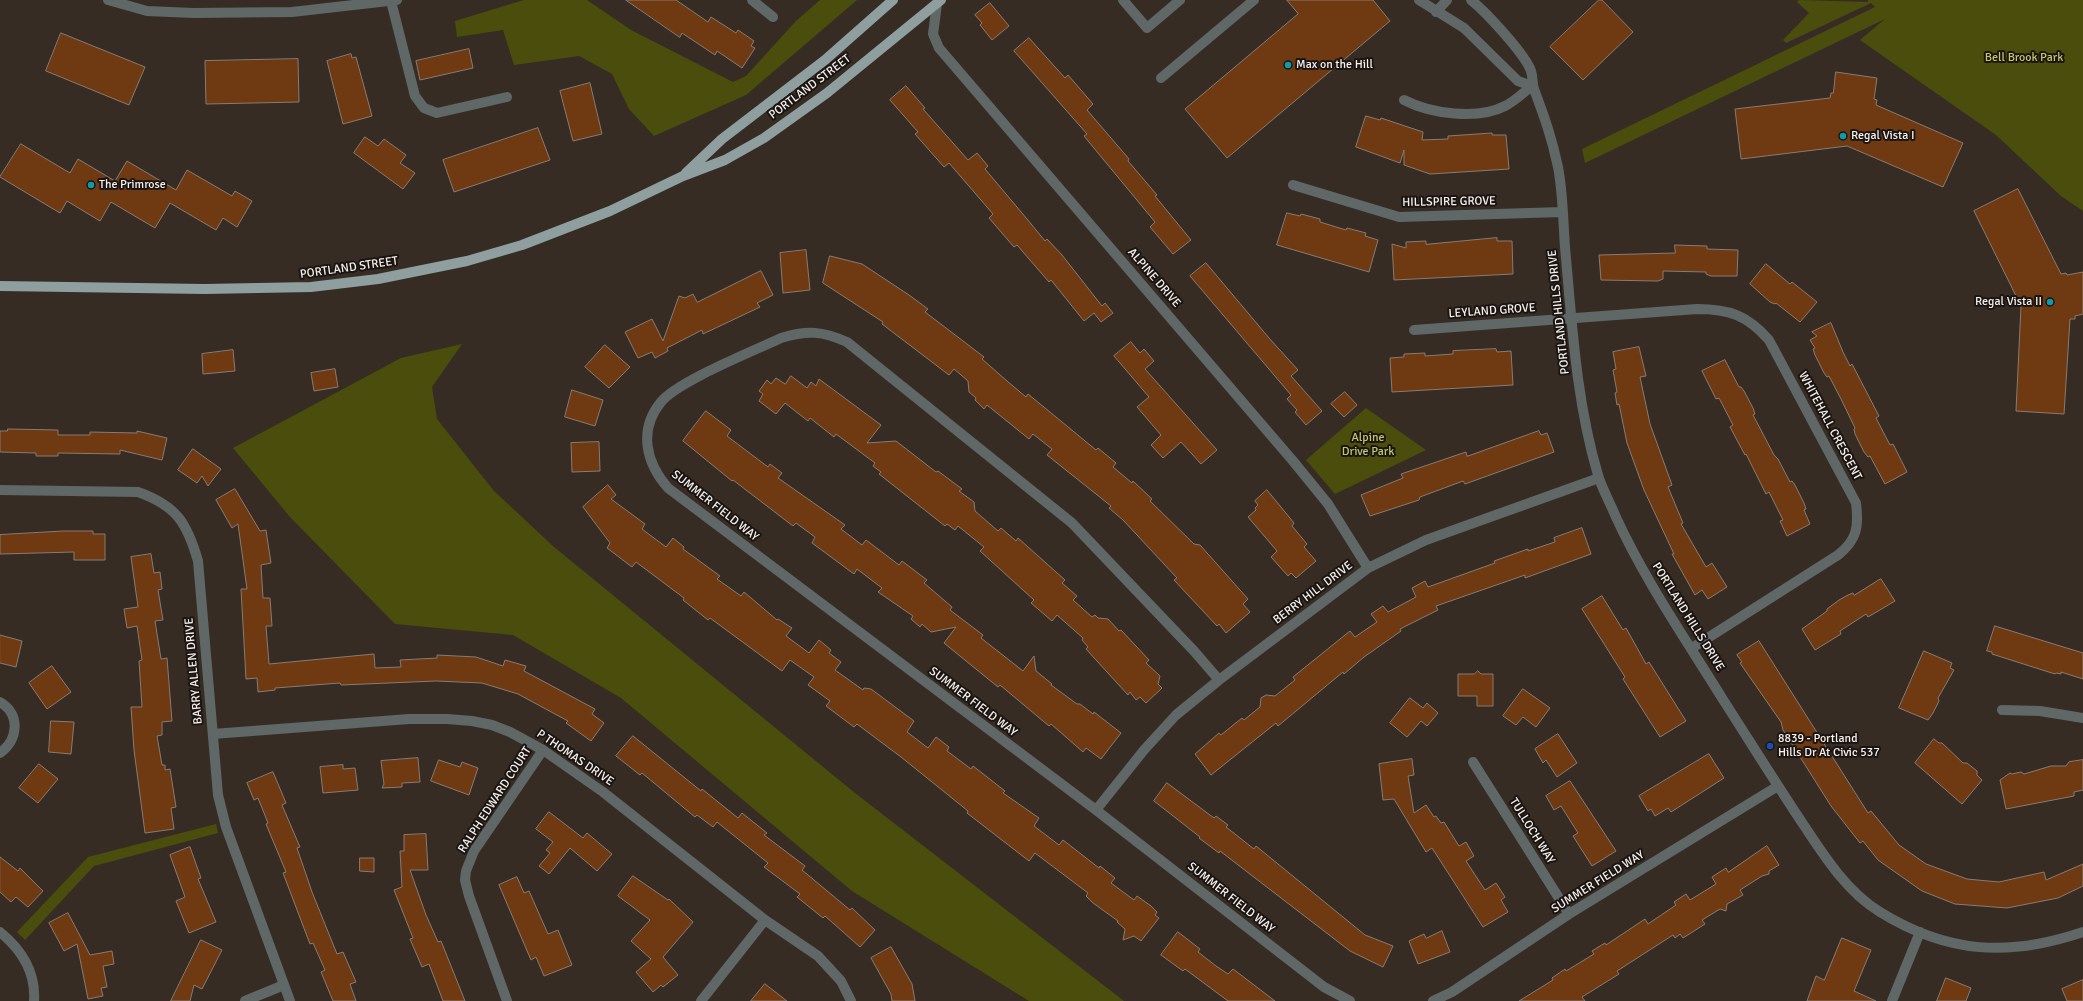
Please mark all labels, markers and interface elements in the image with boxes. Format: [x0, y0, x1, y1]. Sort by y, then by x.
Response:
park label: Bell Brook Park [1985, 51, 2063, 65]
street label: PORTLAND STREET [766, 52, 854, 122]
place label: Max on the Hill [1296, 58, 1373, 72]
marker: Max on the Hill [1283, 60, 1293, 70]
place label: Regal Vista I [1851, 129, 1914, 143]
marker: Regal Vista I [1838, 131, 1848, 141]
place label: The Primrose [99, 178, 166, 192]
marker: The Primrose [86, 180, 96, 190]
street label: HILLSPIRE GROVE [1402, 194, 1496, 210]
street label: ALPINE DRIVE [1124, 246, 1184, 310]
street label: PORTLAND HILLS DRIVE [1545, 249, 1573, 375]
street label: PORTLAND STREET [299, 254, 399, 282]
place label: Regal Vista II [1975, 295, 2042, 309]
marker: Regal Vista II [2045, 297, 2055, 307]
street label: LEYLAND GROVE [1448, 301, 1536, 321]
street label: WHITEHALL CRESCENT [1795, 369, 1865, 483]
park label: Alpine Drive Park [1342, 431, 1394, 459]
street label: SUMMER FIELD WAY [669, 468, 761, 544]
street label: BERRY HILL DRIVE [1270, 558, 1356, 628]
street label: PORTLAND HILLS DRIVE [1649, 560, 1727, 674]
street label: BARRY ALLEN DRIVE [182, 617, 206, 725]
street label: SUMMER FIELD WAY [926, 664, 1020, 740]
street label: P THOMAS DRIVE [534, 727, 616, 789]
place label: 8839 - Portland Hills Dr At Civic 537 [1778, 732, 1880, 760]
marker: 8839 - Portland Hills Dr At Civic 537 [1765, 741, 1775, 751]
street label: RALPH EDWARD COURT [455, 744, 535, 856]
street label: TULLOCH WAY [1506, 796, 1558, 866]
street label: SUMMER FIELD WAY [1549, 848, 1647, 916]
street label: SUMMER FIELD WAY [1185, 860, 1277, 936]

